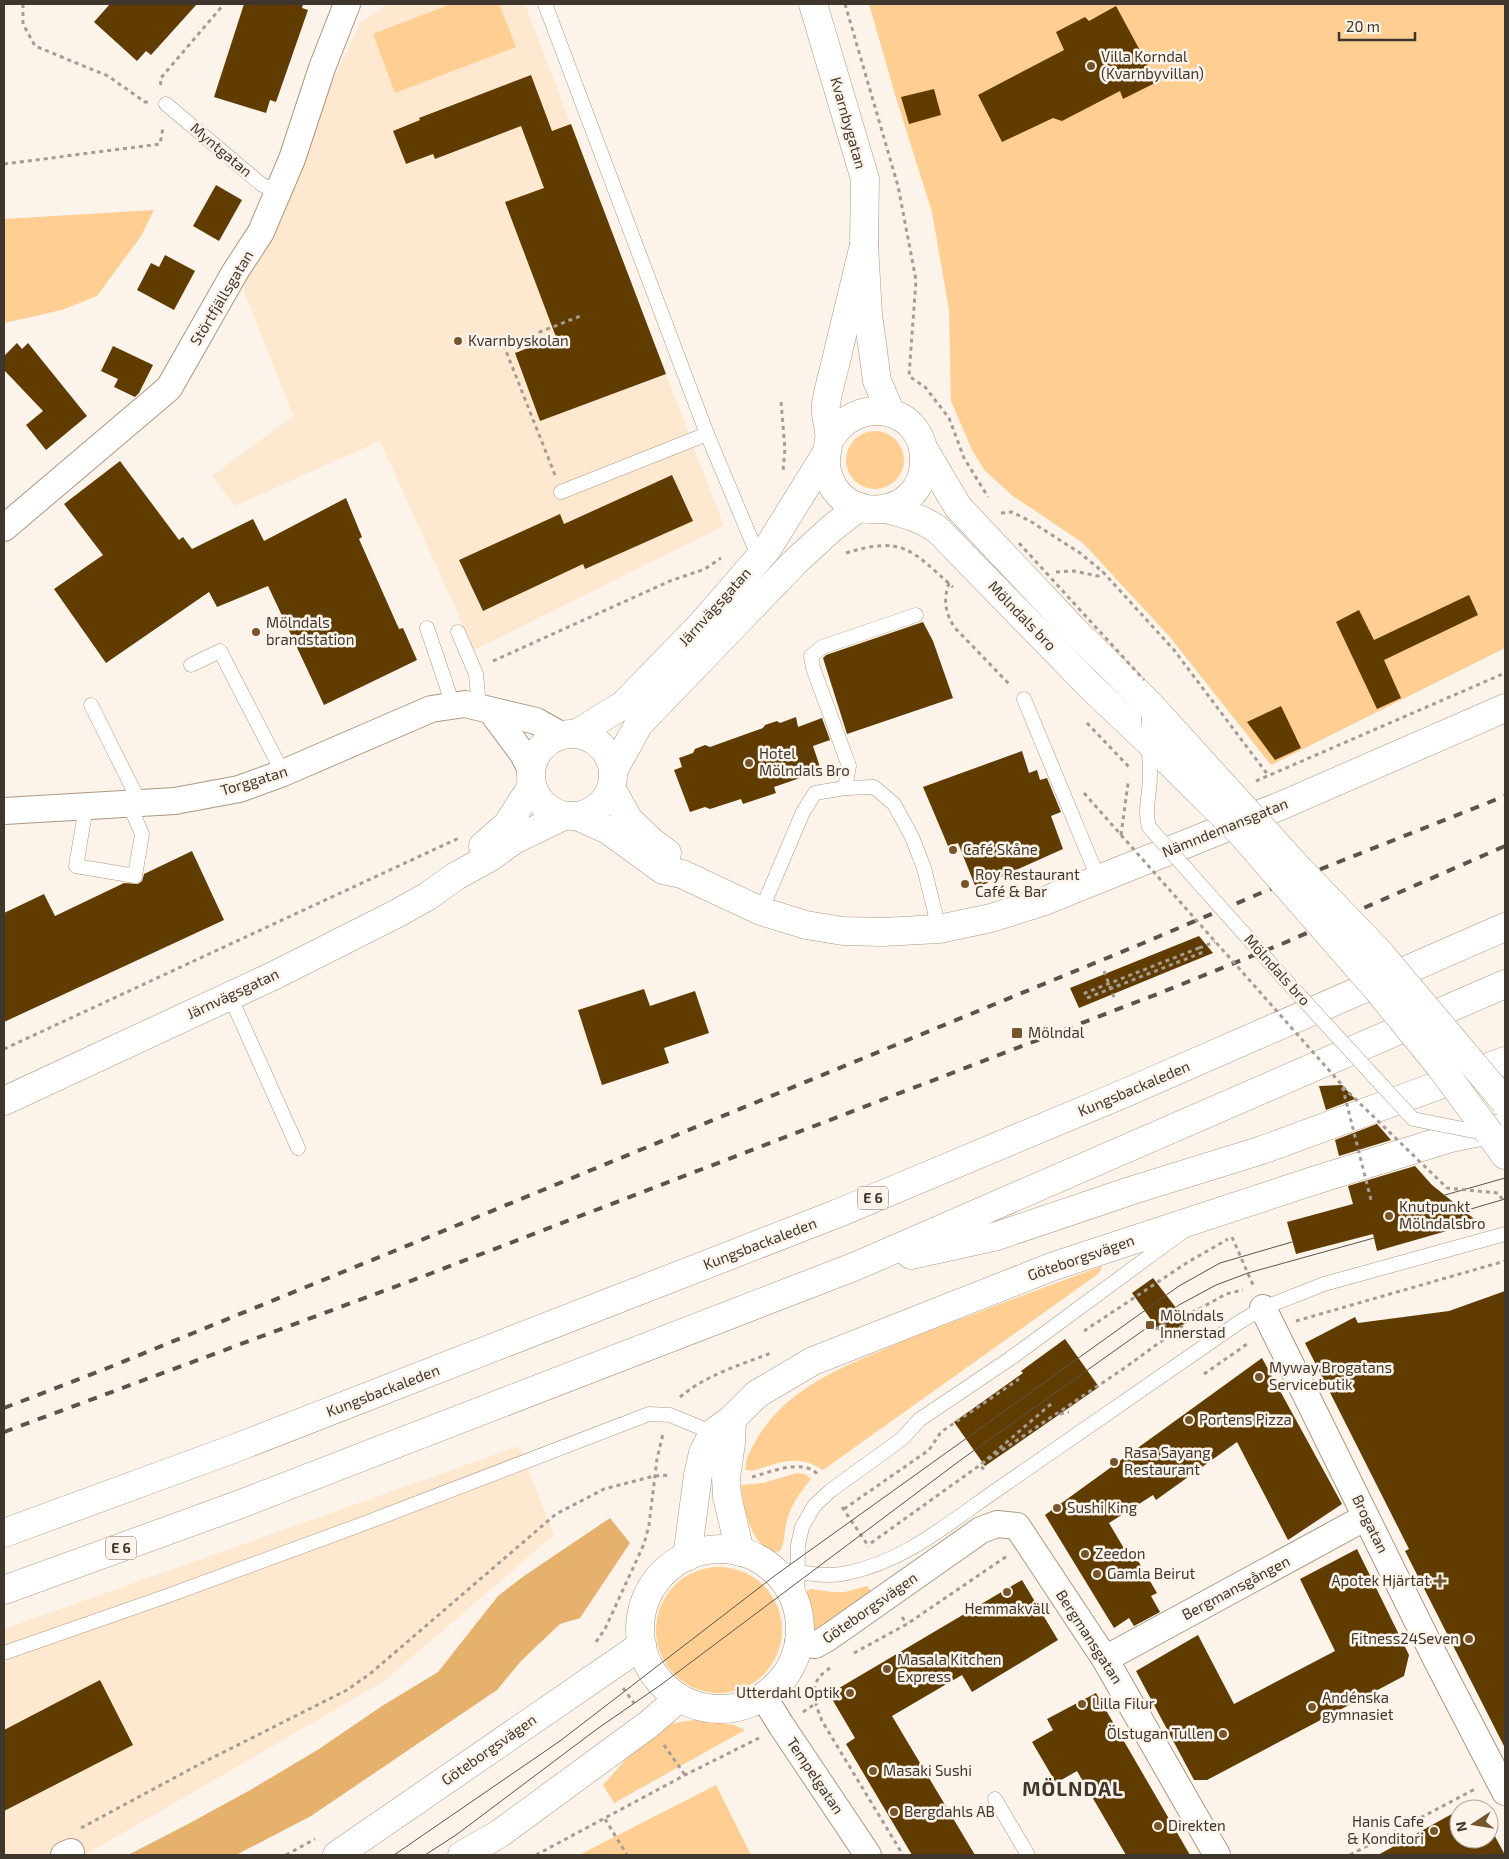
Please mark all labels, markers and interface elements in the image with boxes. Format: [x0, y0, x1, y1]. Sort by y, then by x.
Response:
scale bar [1339, 10, 1415, 42]
text: 20 m [1346, 17, 1380, 35]
place label: Villa Korndal (Kvarnbyvillan) [1101, 47, 1204, 82]
marker: Villa Korndal (Kvarnbyvillan) [1085, 60, 1097, 72]
street label: Kvarnbygatan [827, 75, 871, 171]
street label: Myntgatan [187, 118, 256, 180]
street label: Störtfjällsgatan [186, 247, 257, 349]
place label: Kvarnbyskolan [468, 331, 569, 349]
marker: Kvarnbyskolan [452, 335, 464, 347]
street label: Järnvägsgatan [674, 563, 754, 649]
street label: Mölndals bro [985, 577, 1060, 654]
place label: Mölndals brandstation [266, 613, 354, 648]
marker: Mölndals brandstation [250, 626, 262, 638]
place label: Hotel Mölndals Bro [759, 744, 850, 779]
marker: Hotel Mölndals Bro [743, 757, 755, 769]
street label: Torggatan [218, 761, 289, 799]
street label: Nämndemansgatan [1159, 794, 1290, 861]
place label: Café Skåne [963, 840, 1038, 858]
marker: Café Skåne [947, 844, 959, 856]
place label: Roy Restaurant Café & Bar [975, 865, 1080, 900]
marker: Roy Restaurant Café & Bar [959, 878, 971, 890]
street label: Mölndals bro [1241, 930, 1315, 1009]
street label: Järnvägsgatan [184, 964, 281, 1022]
place label: Mölndal [1028, 1023, 1085, 1041]
marker: Mölndal [1010, 1026, 1024, 1040]
street label: Kungsbackaleden [1075, 1056, 1192, 1120]
road number: E 6 [858, 1186, 888, 1210]
place label: Knutpunkt Mölndalsbro [1399, 1197, 1486, 1232]
marker: Knutpunkt Mölndalsbro [1383, 1210, 1395, 1222]
street label: Kungsbackaleden [700, 1213, 819, 1273]
street label: Göteborgsvägen [1025, 1230, 1136, 1284]
place label: Mölndals Innerstad [1160, 1306, 1226, 1341]
marker: Mölndals Innerstad [1144, 1319, 1156, 1331]
place label: Myway Brogatans Servicebutik [1269, 1358, 1392, 1393]
street label: Kungsbackaleden [323, 1360, 442, 1420]
marker: Myway Brogatans Servicebutik [1253, 1371, 1265, 1383]
place label: Portens Pizza [1199, 1410, 1292, 1428]
marker: Portens Pizza [1183, 1414, 1195, 1426]
place label: Rasa Sayang Restaurant [1124, 1443, 1211, 1478]
marker: Rasa Sayang Restaurant [1108, 1456, 1120, 1468]
street label: Brogatan [1349, 1491, 1393, 1556]
place label: Sushi King [1067, 1498, 1138, 1516]
marker: Sushi King [1051, 1502, 1063, 1514]
road number: E 6 [106, 1536, 136, 1560]
place label: Zeedon [1095, 1544, 1145, 1562]
marker: Zeedon [1079, 1548, 1091, 1560]
street label: Bergmansgången [1178, 1551, 1293, 1623]
place label: Gamla Beirut [1107, 1564, 1195, 1582]
street label: Göteborgsvägen [818, 1568, 920, 1647]
marker: Gamla Beirut [1091, 1568, 1103, 1580]
place label: Apotek Hjärtat [1331, 1571, 1430, 1590]
marker: Apotek Hjärtat [1434, 1575, 1446, 1587]
marker: Hemmakväll [1001, 1586, 1013, 1598]
street label: Bergmansgatan [1053, 1586, 1127, 1687]
place label: Hemmakväll [964, 1599, 1050, 1617]
place label: Fitness24Seven [1351, 1629, 1459, 1647]
marker: Fitness24Seven [1463, 1633, 1475, 1645]
place label: Masala Kitchen Express [897, 1650, 1001, 1685]
marker: Masala Kitchen Express [881, 1663, 893, 1675]
place label: Utterdahl Optik [736, 1683, 840, 1701]
marker: Utterdahl Optik [844, 1687, 856, 1699]
place label: Andénska gymnasiet [1322, 1688, 1394, 1723]
place label: Lilla Filur [1092, 1694, 1155, 1712]
marker: Lilla Filur [1076, 1698, 1088, 1710]
marker: Andénska gymnasiet [1306, 1701, 1318, 1713]
street label: Göteborgsvägen [437, 1710, 539, 1789]
place label: Ölstugan Tullen [1107, 1724, 1213, 1742]
marker: Ölstugan Tullen [1217, 1728, 1229, 1740]
street label: Tempelgatan [784, 1734, 848, 1817]
place label: Masaki Sushi [883, 1761, 972, 1779]
marker: Masaki Sushi [867, 1765, 879, 1777]
district label: MÖLNDAL [1022, 1776, 1124, 1800]
north arrow [1449, 1799, 1499, 1849]
place label: Bergdahls AB [904, 1802, 995, 1820]
marker: Bergdahls AB [888, 1806, 900, 1818]
place label: Hanis Cafe & Konditori [1347, 1812, 1424, 1847]
place label: Direkten [1168, 1816, 1226, 1834]
marker: Direkten [1152, 1820, 1164, 1832]
text: N [1451, 1820, 1470, 1834]
marker: Hanis Cafe & Konditori [1428, 1825, 1440, 1837]

